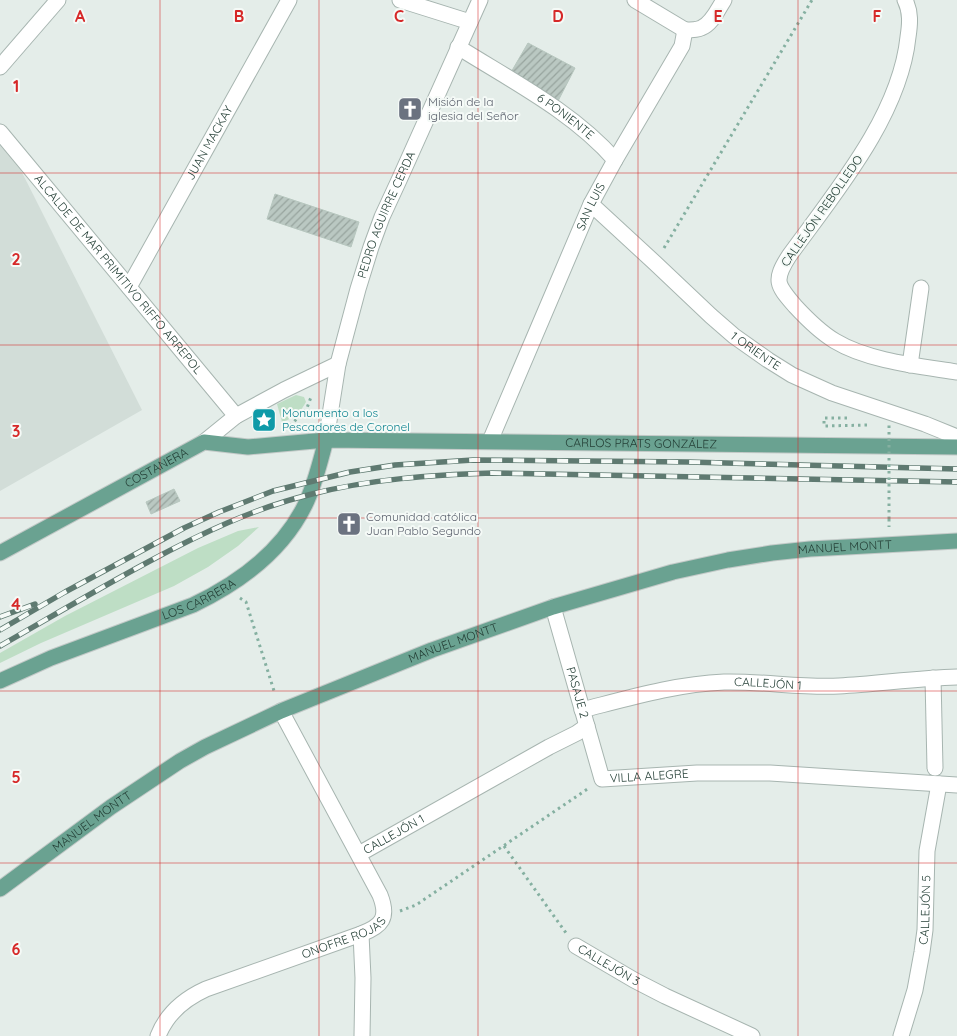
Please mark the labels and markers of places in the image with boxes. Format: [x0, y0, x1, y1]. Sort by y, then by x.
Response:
place label: Misión de la iglesia del Señor [428, 94, 519, 123]
church icon: Misión de la iglesia del Señor [397, 96, 423, 122]
place label: Monumento a los Pescadores de Coronel [282, 405, 410, 434]
place icon: Monumento a los Pescadores de Coronel [251, 407, 277, 433]
place label: Comunidad católica Juan Pablo Segundo [366, 509, 481, 538]
church icon: Comunidad católica Juan Pablo Segundo [336, 511, 362, 537]

